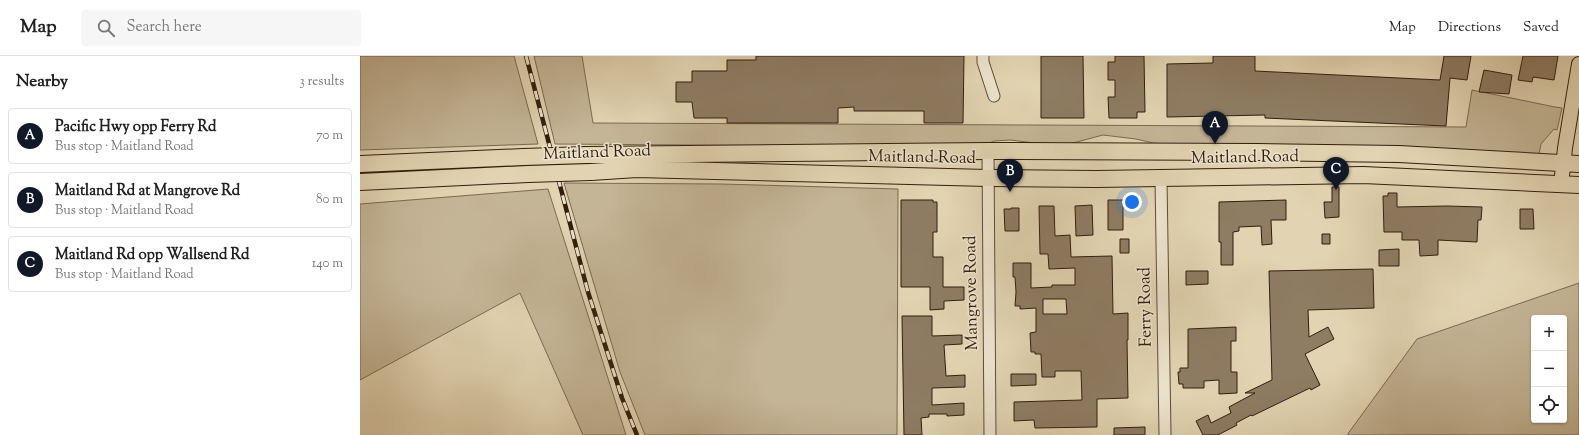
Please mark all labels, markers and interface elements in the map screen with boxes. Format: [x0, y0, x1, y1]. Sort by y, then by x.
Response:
search box [81, 10, 361, 46]
text: Map [20, 14, 57, 41]
icon: search [95, 17, 117, 39]
text: Search here [127, 17, 202, 38]
text: Map [1389, 18, 1416, 38]
text: Directions [1438, 18, 1501, 38]
text: Saved [1523, 18, 1559, 38]
text: Nearby [16, 70, 68, 94]
text: 3 results [299, 73, 344, 91]
pin: A [1202, 111, 1228, 144]
text: Pacific Hwy opp Ferry Rd [55, 117, 216, 138]
text: A [25, 127, 35, 145]
text: 70 m [316, 127, 343, 145]
text: Bus stop · Maitland Road [55, 138, 194, 156]
street label: Maitland Road [543, 139, 652, 167]
street label: Maitland Road [868, 145, 977, 171]
street label: Maitland Road [1191, 145, 1300, 171]
pin: C [1323, 157, 1349, 190]
pin: B [997, 159, 1023, 192]
text: Maitland Rd at Mangrove Rd [55, 181, 240, 202]
text: B [26, 191, 34, 209]
text: 80 m [316, 191, 343, 209]
your location [1122, 192, 1142, 212]
text: Bus stop · Maitland Road [55, 202, 194, 220]
street label: Mangrove Road [959, 235, 985, 351]
text: Maitland Rd opp Wallsend Rd [55, 245, 249, 266]
text: C [25, 255, 35, 273]
text: 140 m [312, 255, 343, 273]
text: Bus stop · Maitland Road [55, 266, 194, 284]
street label: Ferry Road [1133, 266, 1159, 347]
map controls [1531, 315, 1567, 423]
button: + [1531, 315, 1567, 351]
button: − [1531, 351, 1567, 387]
button: locate [1531, 387, 1567, 423]

